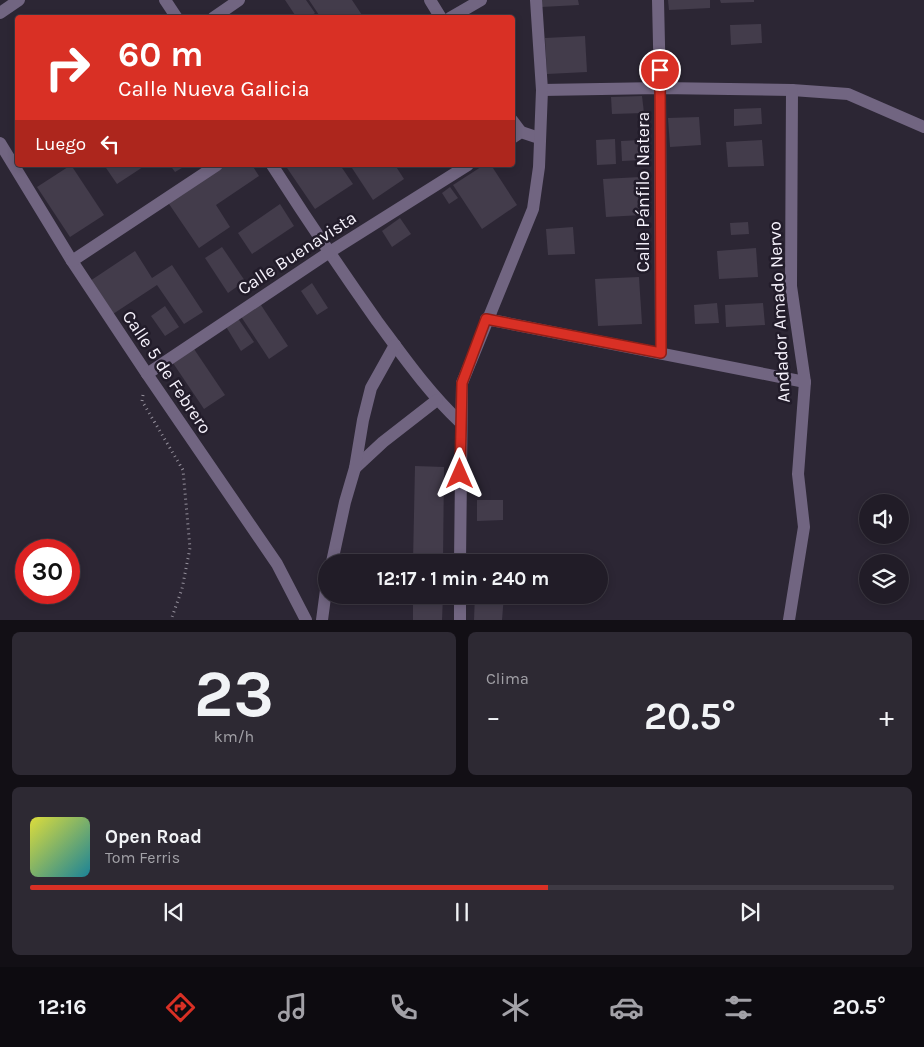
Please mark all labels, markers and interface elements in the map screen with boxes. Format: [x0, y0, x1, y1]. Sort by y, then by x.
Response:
text: 60 m [118, 34, 203, 75]
icon: right [35, 35, 100, 100]
pin [639, 49, 681, 91]
icon: arrive [646, 56, 674, 84]
text: Calle Nueva Galicia [118, 76, 310, 102]
street label: Calle Pánfilo Natera [632, 112, 654, 272]
icon: left [96, 130, 124, 158]
text: Luego [35, 133, 86, 155]
street label: Calle Buenavista [233, 206, 361, 300]
street label: Andador Amado Nervo [763, 221, 795, 403]
street label: Calle 5 de Febrero [118, 306, 216, 438]
position arrow [433, 447, 485, 499]
map controls [859, 494, 909, 604]
button: sound [859, 494, 909, 544]
speed limit sign: 30 [15, 539, 80, 604]
button: layers [859, 554, 909, 604]
text: 12:17 · 1 min · 240 m [377, 568, 549, 590]
text: 23 [194, 656, 274, 732]
text: Clima [486, 669, 529, 688]
text: 20.5° [644, 694, 736, 739]
text: − [486, 700, 501, 733]
text: + [879, 700, 894, 733]
text: km/h [214, 727, 254, 746]
text: Open Road [105, 826, 202, 848]
text: Tom Ferris [105, 848, 180, 867]
icon: previous [160, 898, 188, 926]
icon: pause [448, 898, 476, 926]
icon: next [736, 898, 764, 926]
icon: directions [163, 990, 198, 1025]
icon: music [275, 990, 310, 1025]
icon: phone [386, 990, 421, 1025]
icon: climate [498, 990, 533, 1025]
icon: car [609, 990, 644, 1025]
icon: filters [721, 990, 756, 1025]
text: 12:16 [38, 994, 87, 1020]
text: 20.5° [832, 994, 886, 1020]

